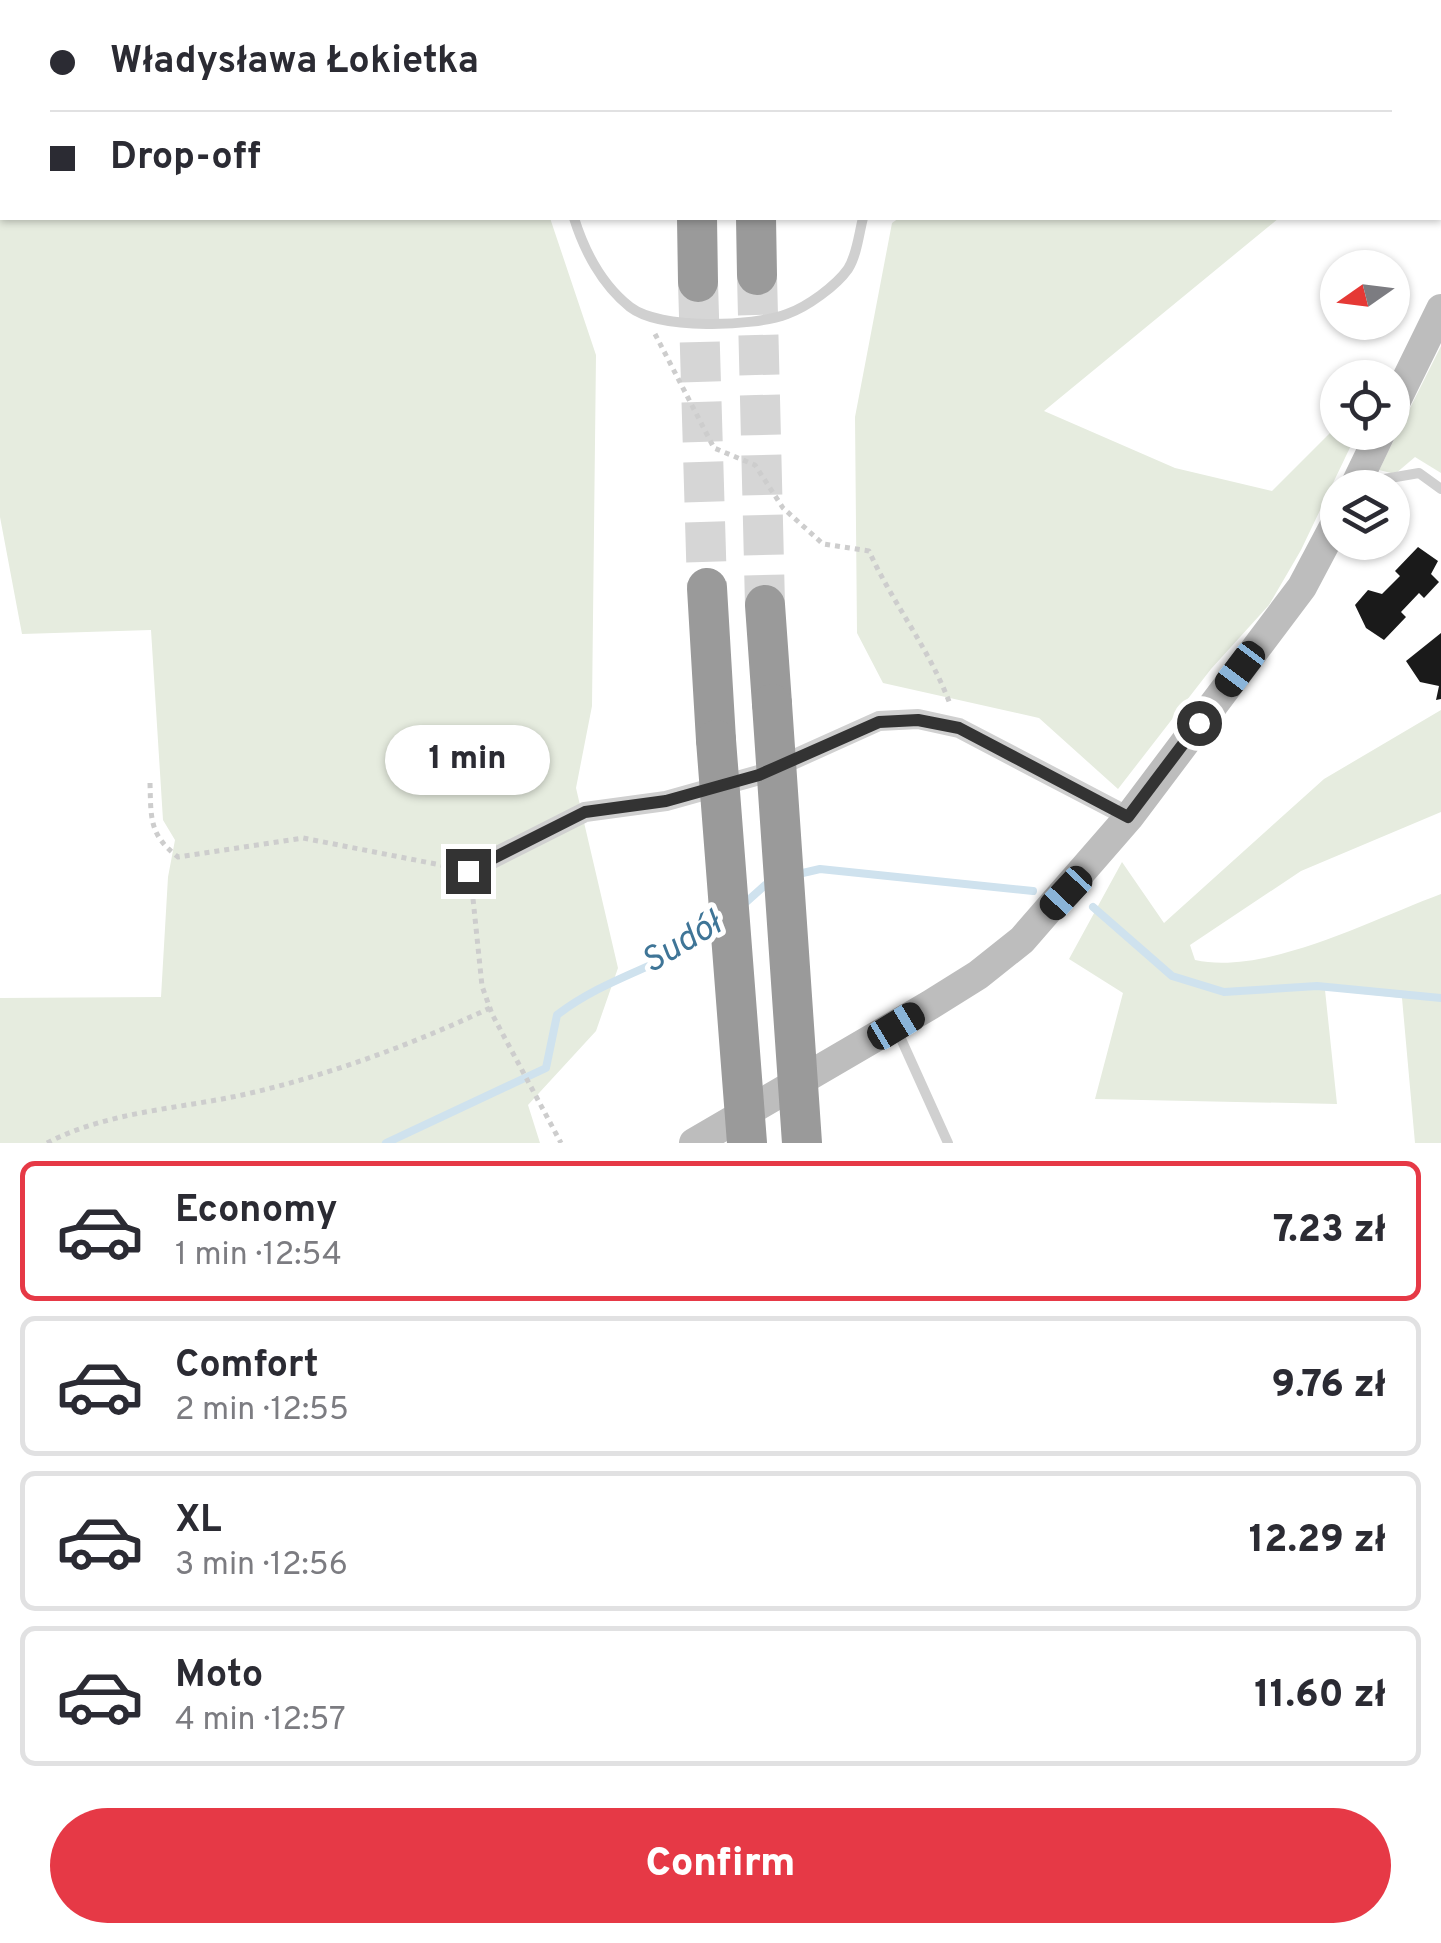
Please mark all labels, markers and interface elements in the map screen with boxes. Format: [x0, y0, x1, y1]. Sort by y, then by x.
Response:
text: Władysława Łokietka [110, 38, 479, 87]
text: Drop-off [110, 134, 261, 183]
north arrow [1320, 250, 1410, 340]
map controls [1320, 250, 1410, 560]
button: locate [1320, 360, 1410, 450]
button: layers [1320, 470, 1410, 560]
car [1210, 636, 1270, 702]
route start [1177, 701, 1222, 746]
callout: 1 min [386, 726, 550, 796]
text: 1 min [428, 740, 507, 780]
route end [446, 849, 491, 894]
car [1035, 861, 1097, 925]
water label: Sudół [634, 902, 732, 985]
car [863, 998, 929, 1054]
icon: car [55, 1186, 145, 1276]
text: Economy [175, 1187, 337, 1236]
text: 7.23 zł [1273, 1207, 1386, 1256]
text: 1 min · 12:54 [175, 1236, 342, 1276]
icon: car [55, 1341, 145, 1431]
text: Comfort [175, 1342, 319, 1391]
text: 9.76 zł [1271, 1362, 1386, 1411]
text: 2 min · 12:55 [175, 1391, 349, 1431]
icon: car [55, 1496, 145, 1586]
text: XL [175, 1497, 222, 1546]
text: 12.29 zł [1249, 1517, 1386, 1566]
text: 3 min · 12:56 [175, 1546, 348, 1586]
icon: car [55, 1651, 145, 1741]
text: Moto [175, 1652, 263, 1701]
text: 11.60 zł [1254, 1672, 1386, 1721]
text: 4 min · 12:57 [175, 1701, 346, 1741]
button: Confirm [50, 1808, 1391, 1923]

